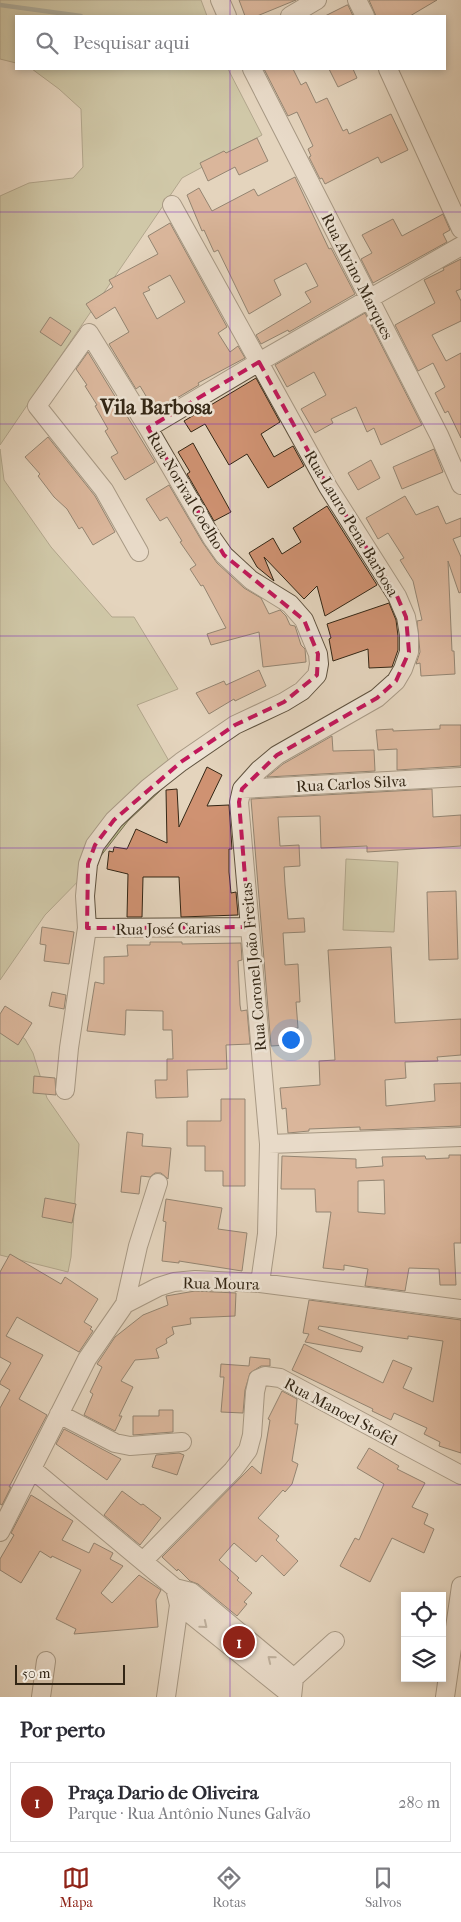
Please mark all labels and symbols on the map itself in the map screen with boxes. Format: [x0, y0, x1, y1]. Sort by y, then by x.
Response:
street label: Rua Alvino Marques [317, 210, 398, 343]
district label: Vila Barbosa [99, 395, 213, 419]
street label: Rua Norival Coelho [143, 428, 228, 552]
street label: Rua Lauro Pena Barbosa [300, 447, 403, 600]
street label: Rua Carlos Silva [295, 771, 407, 796]
street label: Rua Coronel João Freitas [237, 882, 270, 1052]
street label: Rua José Carias [115, 918, 221, 939]
your location [278, 1027, 304, 1053]
street label: Rua Moura [182, 1273, 260, 1294]
street label: Rua Manoel Stofel [281, 1374, 401, 1450]
one-way arrow [198, 1619, 207, 1627]
pin: 1 [223, 1623, 255, 1661]
one-way arrow [268, 1656, 277, 1664]
scale bar [15, 1662, 125, 1685]

